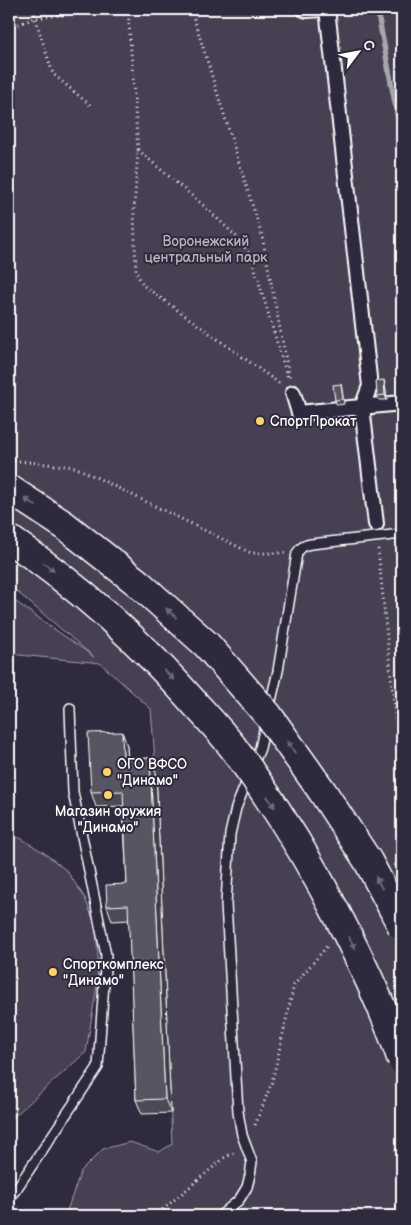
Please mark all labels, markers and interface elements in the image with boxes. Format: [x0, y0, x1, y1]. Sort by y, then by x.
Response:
north arrow [334, 28, 384, 78]
text: С [359, 37, 379, 54]
park label: Воронежский центральный парк [144, 233, 268, 266]
place label: СпортПрокат [270, 413, 357, 430]
marker: СпортПрокат [254, 415, 266, 427]
one-way arrow [23, 498, 36, 507]
one-way arrow [42, 561, 55, 572]
one-way arrow [166, 607, 178, 619]
one-way arrow [163, 669, 175, 681]
one-way arrow [286, 740, 296, 754]
place label: ОГО ВФСО "Динамо" [117, 756, 187, 789]
marker: ОГО ВФСО "Динамо" [101, 766, 113, 778]
marker: Магазин оружия "Динамо" [102, 789, 114, 801]
one-way arrow [266, 795, 276, 809]
place label: Магазин оружия "Динамо" [55, 803, 162, 836]
one-way arrow [375, 876, 383, 890]
one-way arrow [348, 935, 356, 950]
place label: Спорткомплекс "Динамо" [63, 956, 164, 989]
marker: Спорткомплекс "Динамо" [47, 966, 59, 978]

